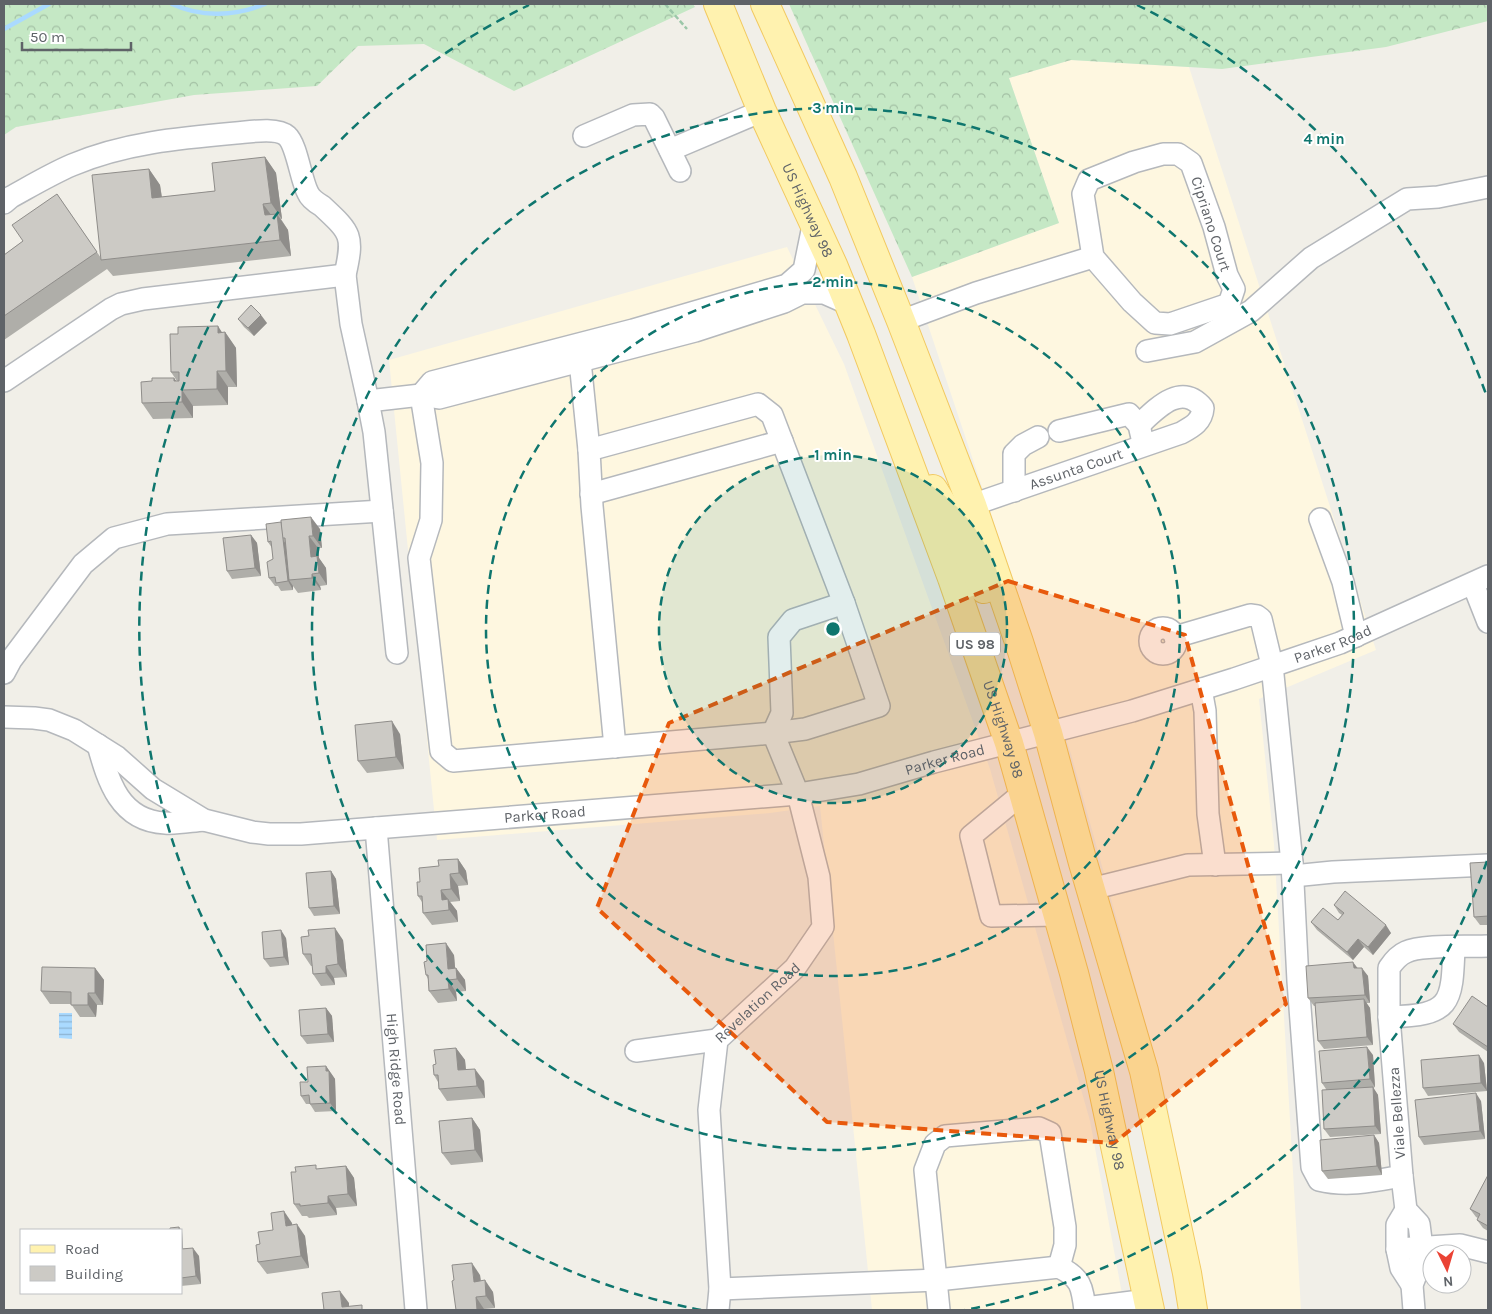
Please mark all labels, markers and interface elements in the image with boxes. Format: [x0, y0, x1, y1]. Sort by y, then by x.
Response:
scale bar [22, 20, 131, 52]
text: 50 m [30, 28, 65, 46]
text: 3 min [812, 99, 854, 117]
text: 4 min [1303, 130, 1345, 148]
street label: US Highway 98 [778, 160, 837, 260]
street label: Cipriano Court [1187, 174, 1235, 274]
text: 2 min [812, 273, 854, 291]
street label: Assunta Court [1027, 445, 1125, 494]
text: 1 min [814, 446, 852, 464]
centre of rings [824, 620, 842, 638]
street label: Parker Road [1292, 621, 1374, 667]
road number: US 98 [950, 633, 1000, 656]
street label: US Highway 98 [979, 678, 1028, 780]
street label: Parker Road [903, 740, 987, 779]
street label: Parker Road [503, 802, 586, 827]
street label: Revelation Road [711, 959, 804, 1047]
street label: High Ridge Road [382, 1012, 410, 1126]
street label: Viale Bellezza [1385, 1066, 1409, 1160]
street label: US Highway 98 [1090, 1068, 1129, 1172]
legend [20, 1229, 182, 1294]
text: Road [65, 1240, 100, 1258]
north arrow [1422, 1244, 1472, 1294]
text: Building [65, 1265, 123, 1283]
text: N [1442, 1273, 1454, 1290]

